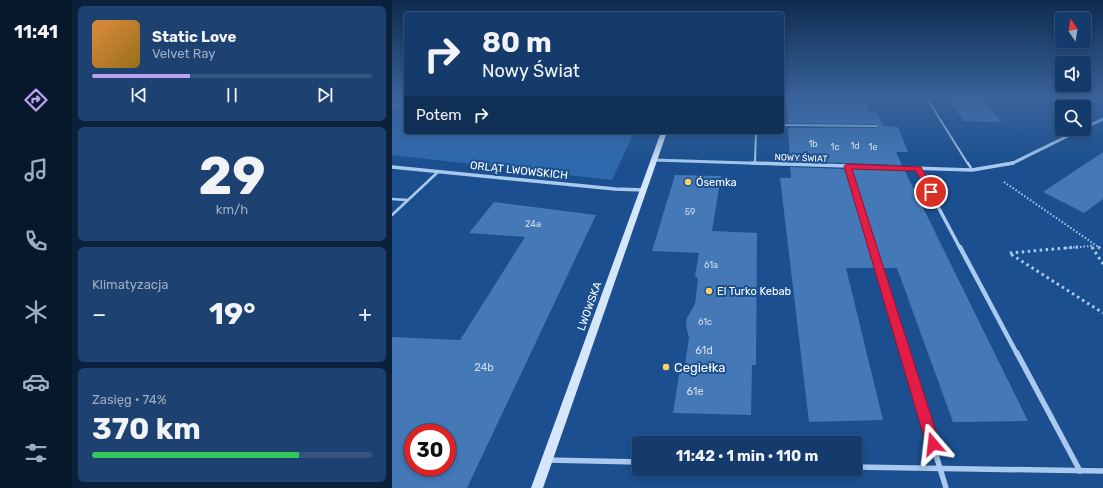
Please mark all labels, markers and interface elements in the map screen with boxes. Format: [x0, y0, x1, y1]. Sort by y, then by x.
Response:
north arrow [1055, 12, 1091, 48]
map controls [1055, 12, 1091, 136]
text: 11:41 [14, 21, 58, 43]
text: 80 m [482, 26, 552, 59]
text: Static Love [152, 28, 236, 46]
icon: right [416, 28, 468, 80]
text: Velvet Ray [152, 46, 215, 61]
button: sound [1055, 56, 1091, 92]
text: Nowy Świat [482, 60, 580, 82]
icon: previous [128, 84, 150, 106]
icon: pause [221, 84, 243, 106]
icon: next [314, 84, 336, 106]
icon: directions [22, 86, 50, 114]
button: search [1055, 100, 1091, 136]
icon: right [470, 104, 492, 126]
text: Potem [416, 106, 462, 124]
house number: 1b [808, 139, 818, 149]
house number: 1d [850, 141, 860, 151]
house number: 1c [831, 142, 839, 152]
house number: 1e [869, 142, 877, 152]
text: 29 [198, 145, 266, 207]
street label: NOWY ŚWIAT [774, 151, 828, 164]
icon: music [22, 156, 50, 184]
street label: ORLĄT LWOWSKICH [469, 159, 569, 182]
pin [914, 175, 948, 209]
place label: Ósemka [696, 176, 737, 189]
marker: Ósemka [683, 177, 693, 187]
icon: arrive [920, 181, 942, 203]
text: km/h [216, 202, 248, 217]
house number: 59 [685, 207, 695, 217]
house number: 24a [525, 219, 541, 229]
icon: phone [22, 227, 50, 255]
house number: 61a [704, 260, 718, 270]
text: Klimatyzacja [92, 277, 168, 292]
street label: LWOWSKA [575, 279, 605, 333]
place label: El Turko Kebab [717, 285, 791, 298]
marker: El Turko Kebab [704, 286, 714, 296]
text: 19° [209, 296, 256, 332]
icon: climate [22, 298, 50, 326]
text: − [92, 301, 106, 328]
text: + [358, 301, 372, 328]
house number: 61c [698, 317, 712, 327]
house number: 61d [695, 344, 713, 357]
place label: Cegiełka [674, 360, 725, 376]
house number: 24b [474, 361, 494, 374]
marker: Cegiełka [661, 362, 671, 372]
icon: car [22, 368, 50, 396]
house number: 61e [686, 385, 704, 398]
text: Zasięg · 74% [92, 392, 167, 407]
text: 370 km [92, 411, 201, 447]
position arrow [912, 423, 954, 465]
speed limit sign: 30 [404, 424, 456, 476]
icon: filters [22, 439, 50, 467]
text: 11:42 · 1 min · 110 m [676, 447, 818, 465]

